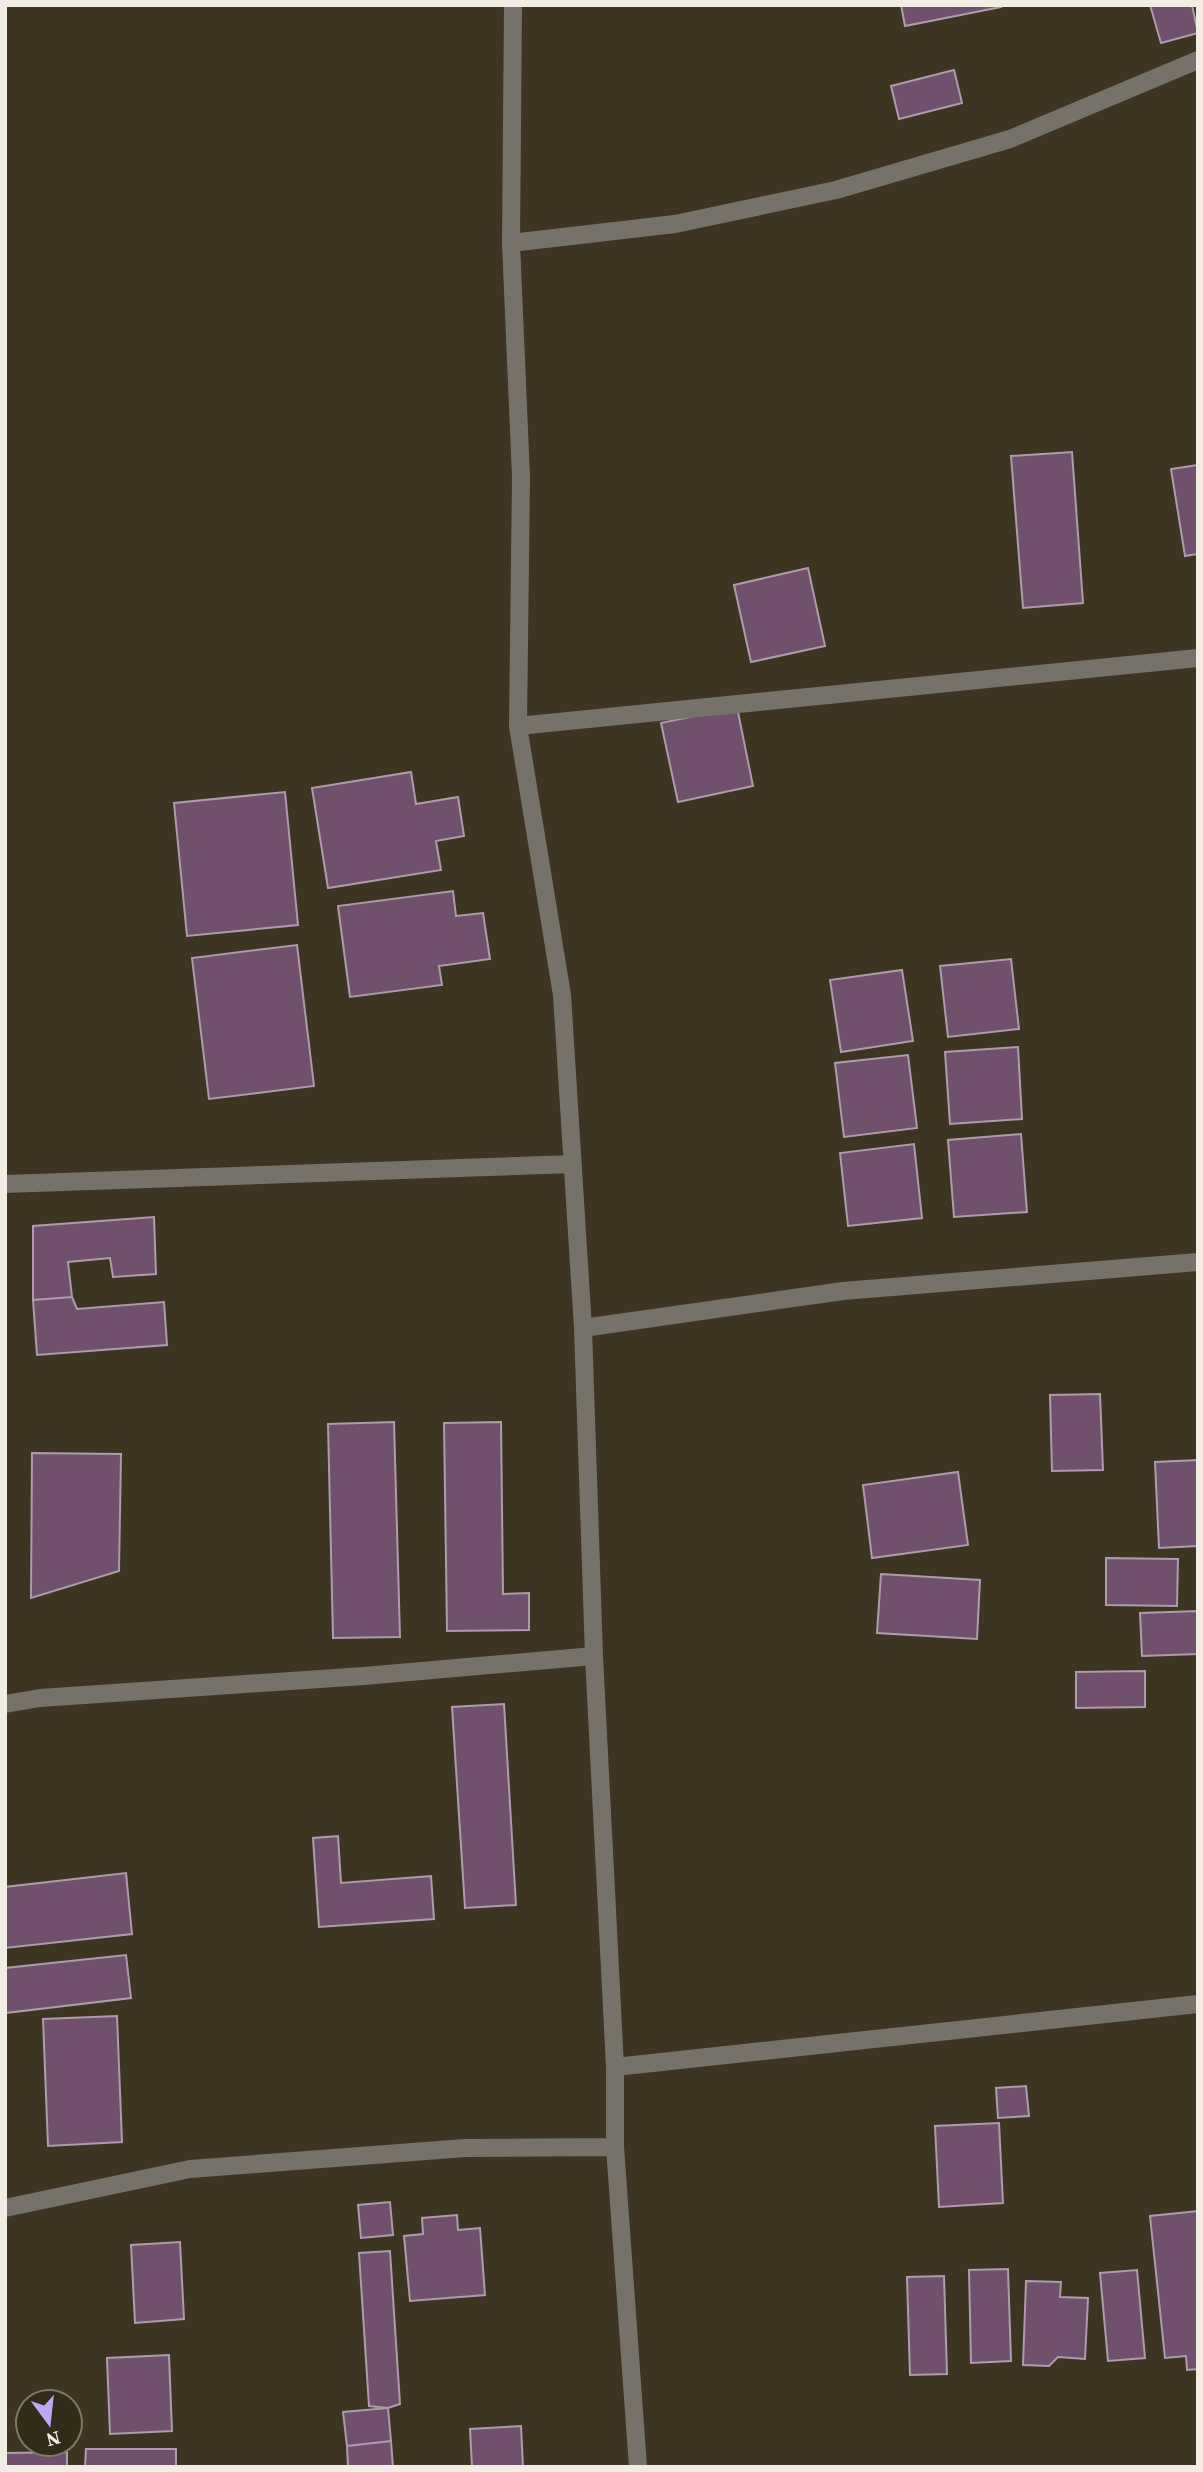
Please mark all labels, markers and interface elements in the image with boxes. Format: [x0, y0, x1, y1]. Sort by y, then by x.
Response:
north arrow [14, 2388, 84, 2458]
text: N [43, 2425, 63, 2454]

